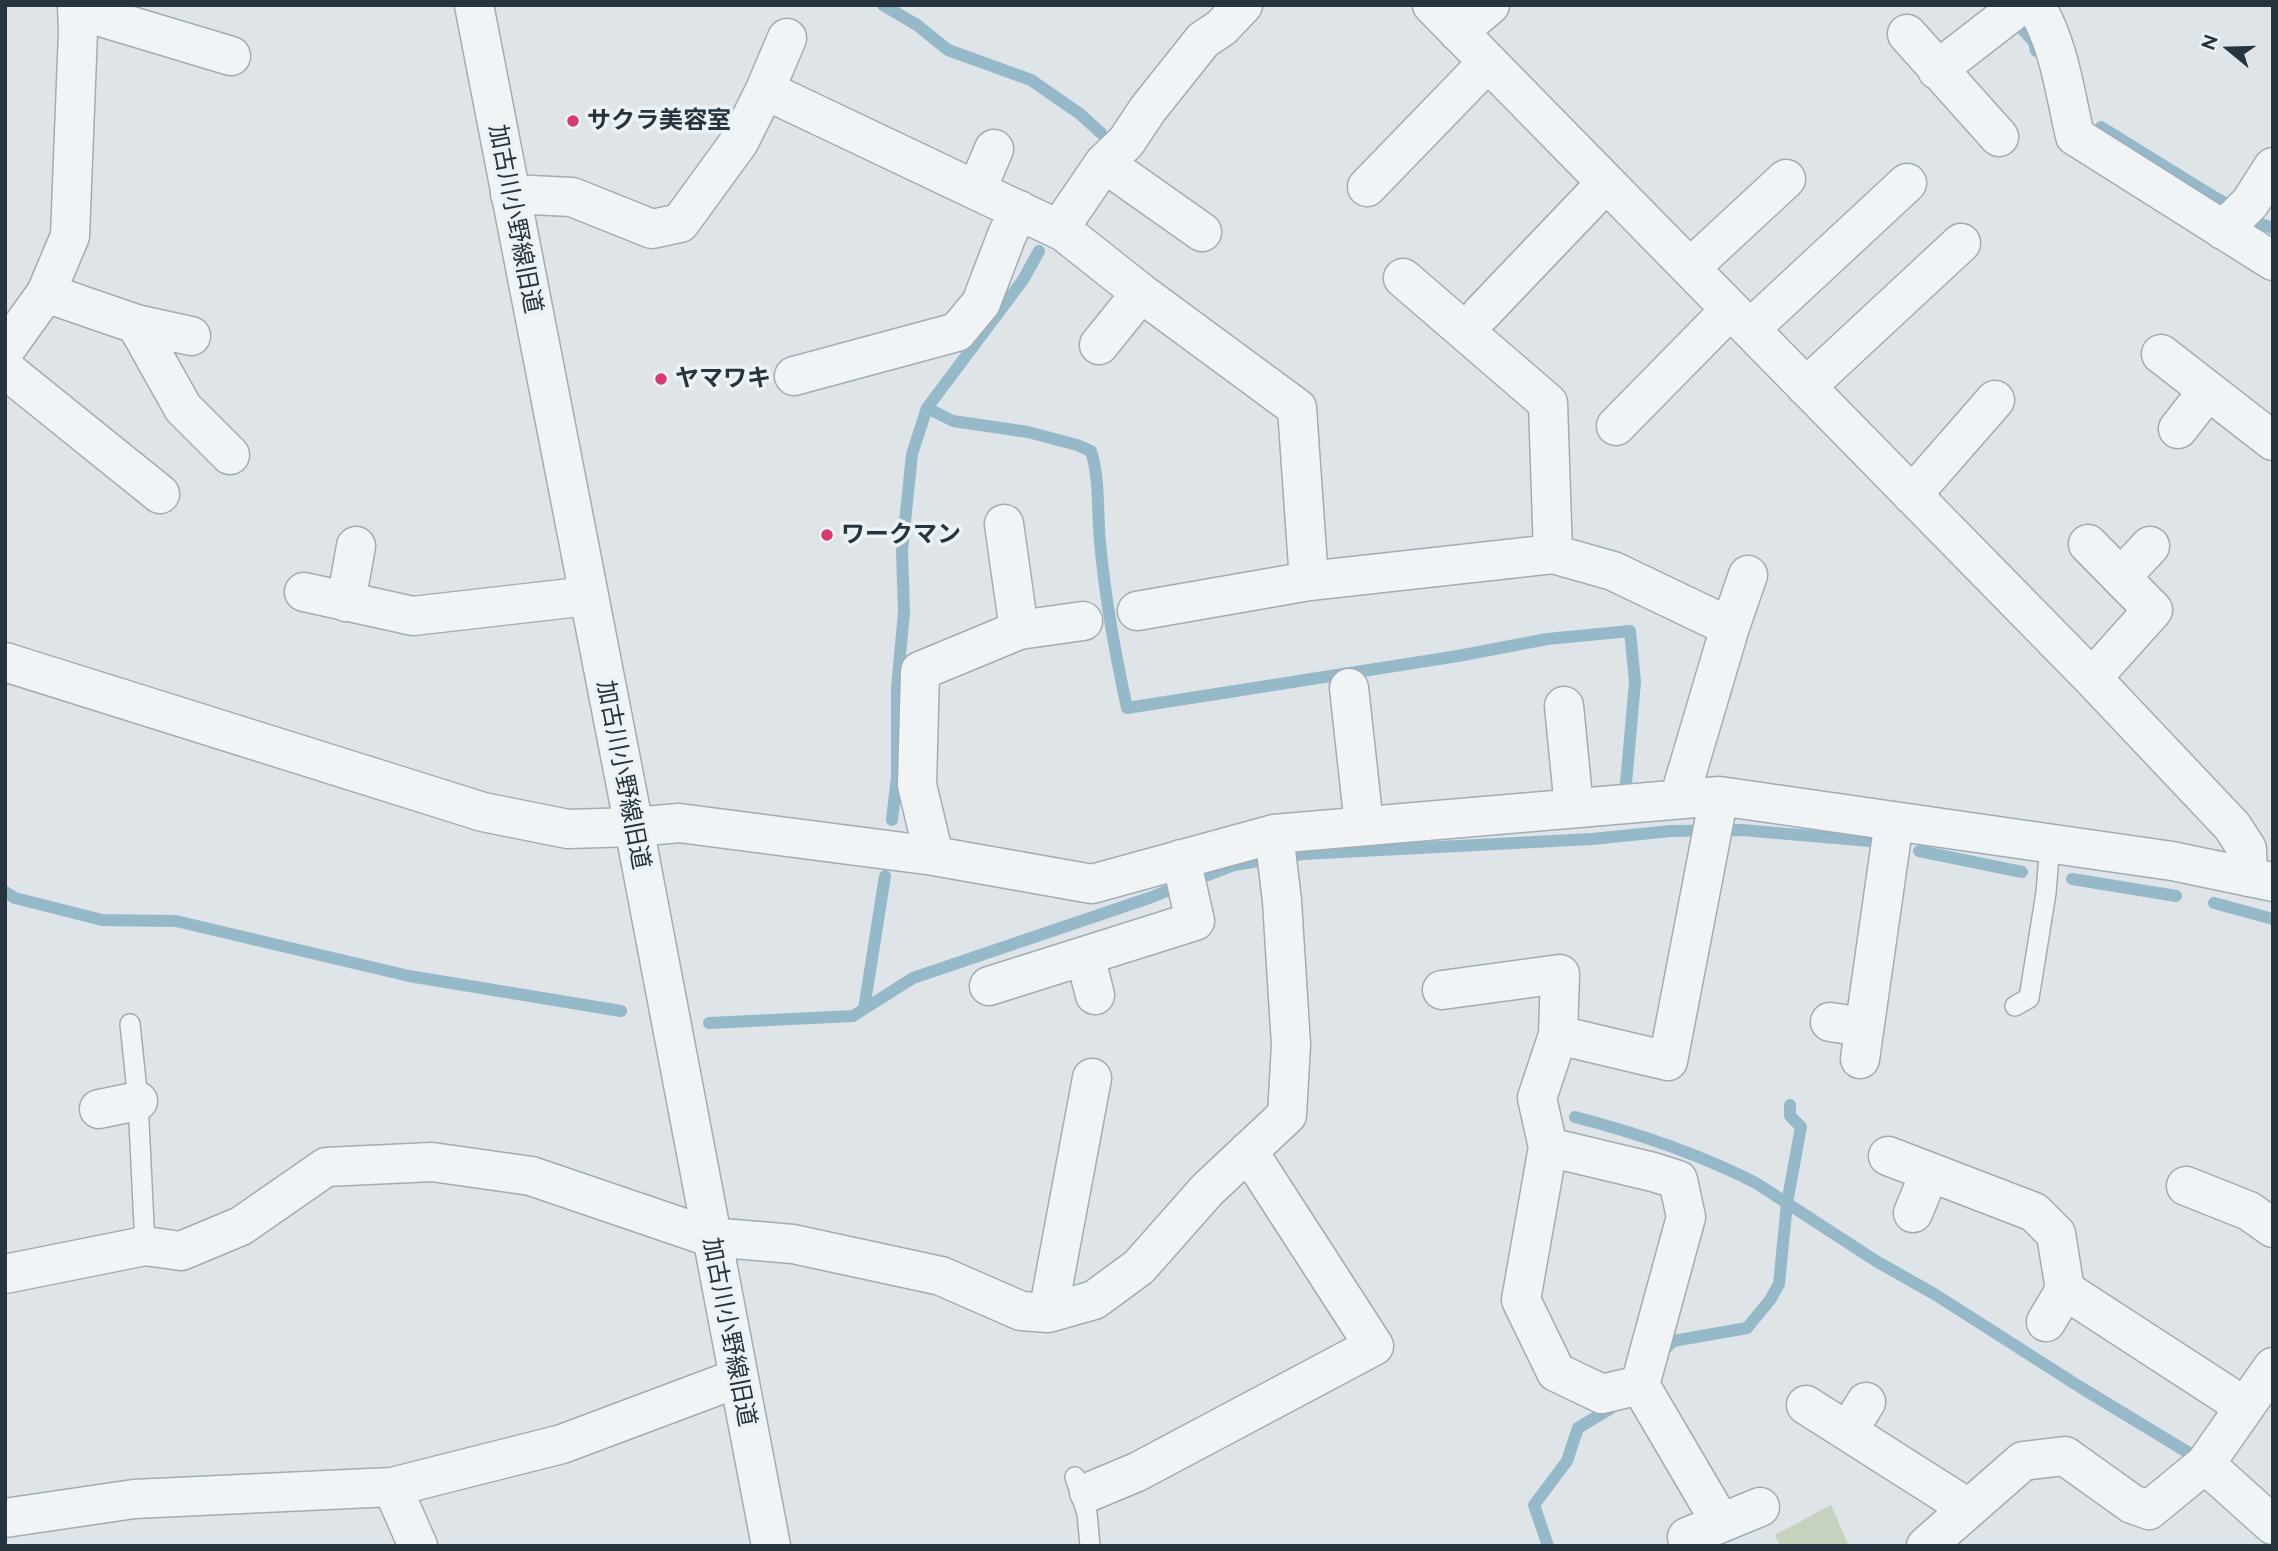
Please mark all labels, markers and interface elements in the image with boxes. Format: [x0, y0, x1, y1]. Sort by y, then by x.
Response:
north arrow [2194, 14, 2264, 84]
text: N [2196, 32, 2222, 53]
place label: サクラ美容室 [587, 107, 731, 135]
marker: サクラ美容室 [565, 113, 581, 129]
street label: 加古川小野線旧道 [483, 122, 547, 316]
place label: ヤマワキ [675, 365, 771, 393]
marker: ヤマワキ [653, 371, 669, 387]
place label: ワークマン [841, 521, 961, 549]
marker: ワークマン [819, 527, 835, 543]
street label: 加古川小野線旧道 [591, 678, 655, 872]
street label: 加古川小野線旧道 [697, 1235, 761, 1429]

